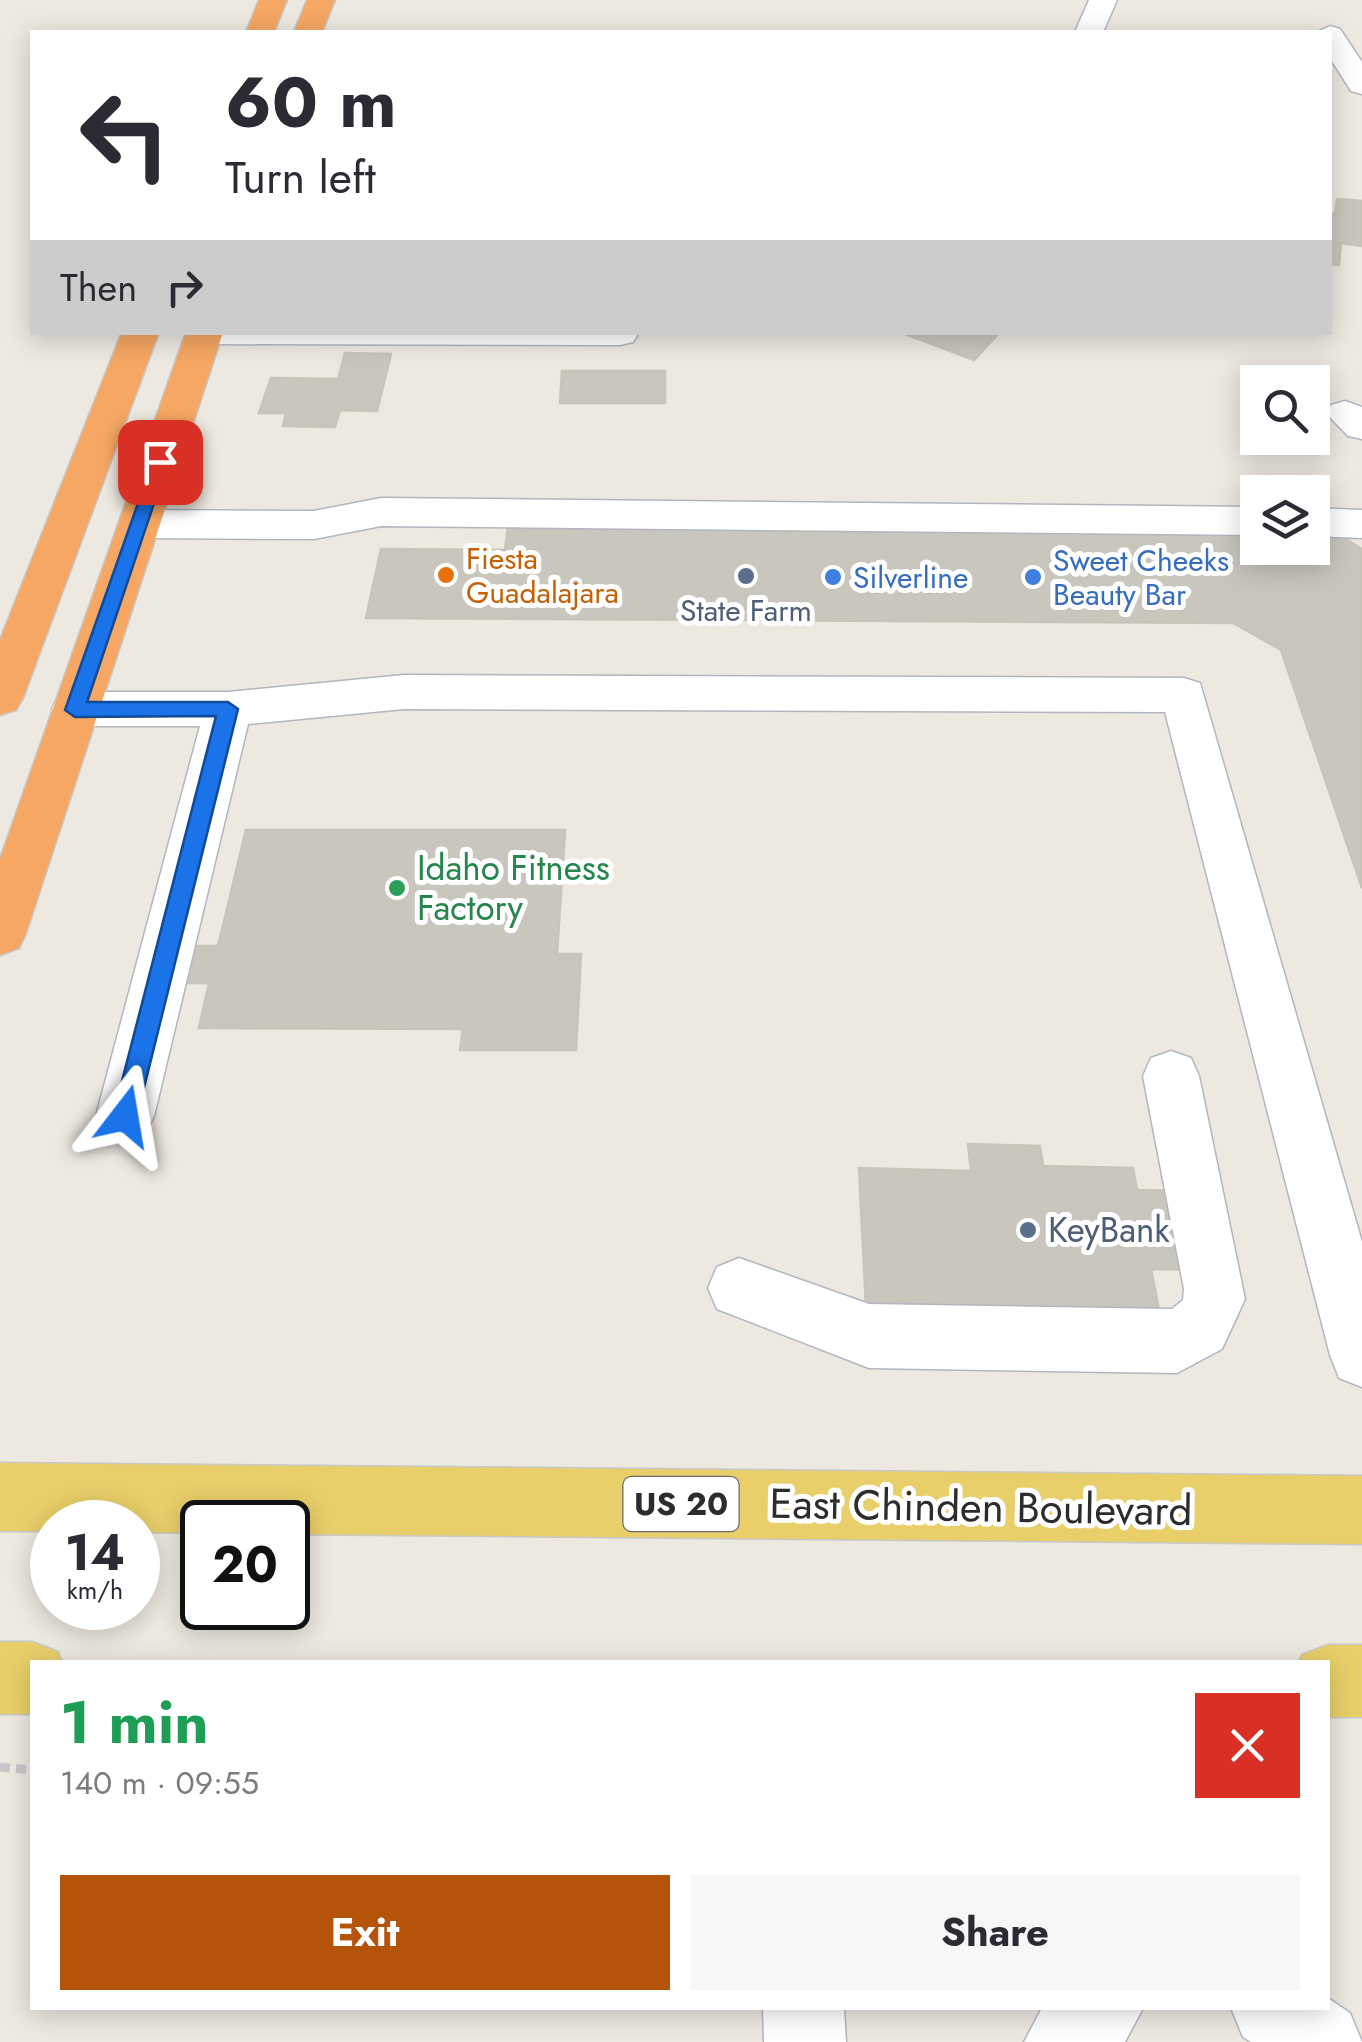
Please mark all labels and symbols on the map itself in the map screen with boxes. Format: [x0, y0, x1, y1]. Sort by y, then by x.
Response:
pin [118, 420, 203, 505]
place label: Fiesta Guadalajara [466, 537, 619, 614]
place label: Sweet Cheeks Beauty Bar [1053, 539, 1229, 616]
place label: Silverline [853, 556, 969, 599]
marker: Fiesta Guadalajara [435, 564, 457, 586]
marker: State Farm [735, 565, 757, 587]
marker: Silverline [822, 566, 844, 588]
marker: Sweet Cheeks Beauty Bar [1022, 566, 1044, 588]
place label: State Farm [680, 589, 812, 632]
place label: Idaho Fitness Factory [417, 843, 610, 933]
marker: Idaho Fitness Factory [386, 877, 408, 899]
position arrow [73, 1064, 177, 1168]
place label: KeyBank [1048, 1205, 1170, 1255]
marker: KeyBank [1017, 1219, 1039, 1241]
street label: East Chinden Boulevard [769, 1473, 1193, 1541]
road number: US 20 [624, 1477, 738, 1531]
speed limit sign: 20 [180, 1500, 310, 1630]

